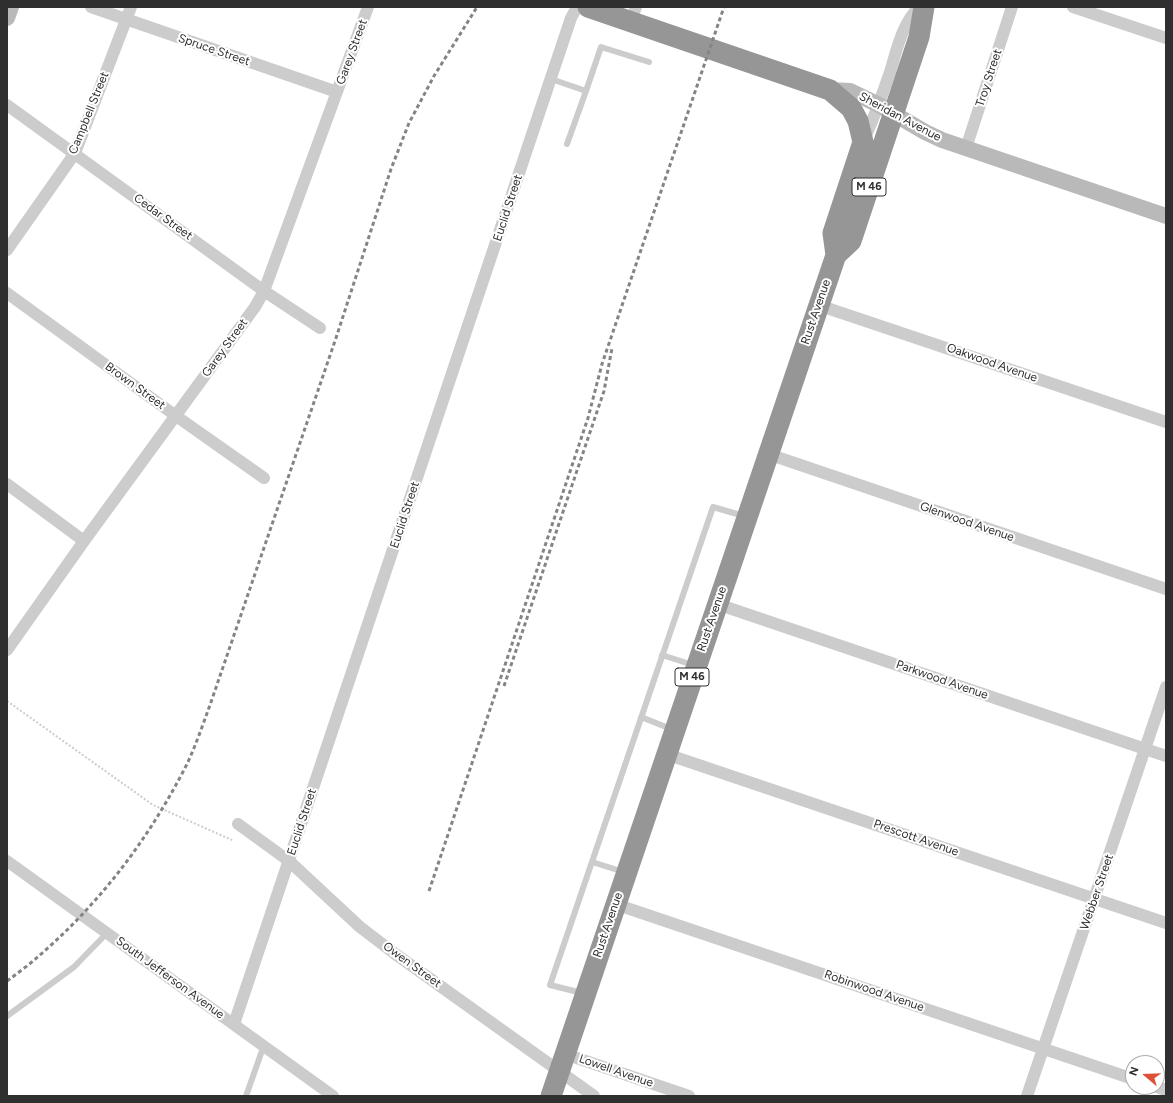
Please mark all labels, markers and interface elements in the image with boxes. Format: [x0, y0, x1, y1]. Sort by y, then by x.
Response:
street label: Garey Street [334, 17, 370, 87]
street label: Spruce Street [176, 31, 252, 69]
street label: Troy Street [973, 47, 1005, 109]
street label: Campbell Street [66, 70, 112, 156]
street label: Sheridan Avenue [857, 89, 943, 145]
street label: Euclid Street [490, 173, 526, 243]
road number: M 46 [852, 178, 886, 196]
street label: Cedar Street [131, 191, 195, 243]
street label: Rust Avenue [798, 278, 834, 346]
street label: Garey Street [199, 316, 251, 380]
street label: Oakwood Avenue [945, 341, 1039, 385]
street label: Brown Street [102, 359, 168, 413]
street label: Euclid Street [387, 480, 423, 550]
street label: Glenwood Avenue [918, 499, 1016, 545]
street label: Rust Avenue [694, 585, 730, 653]
street label: Parkwood Avenue [894, 657, 990, 703]
road number: M 46 [675, 668, 709, 686]
street label: Euclid Street [284, 787, 320, 857]
street label: Prescott Avenue [872, 817, 960, 859]
street label: Webber Street [1077, 852, 1117, 932]
street label: Rust Avenue [590, 891, 626, 959]
street label: South Jefferson Avenue [113, 934, 227, 1022]
street label: Owen Street [380, 939, 444, 991]
street label: Robinwood Avenue [822, 967, 926, 1015]
street label: Lowell Avenue [577, 1052, 655, 1090]
north arrow [1125, 1055, 1165, 1095]
text: N [1127, 1065, 1142, 1077]

